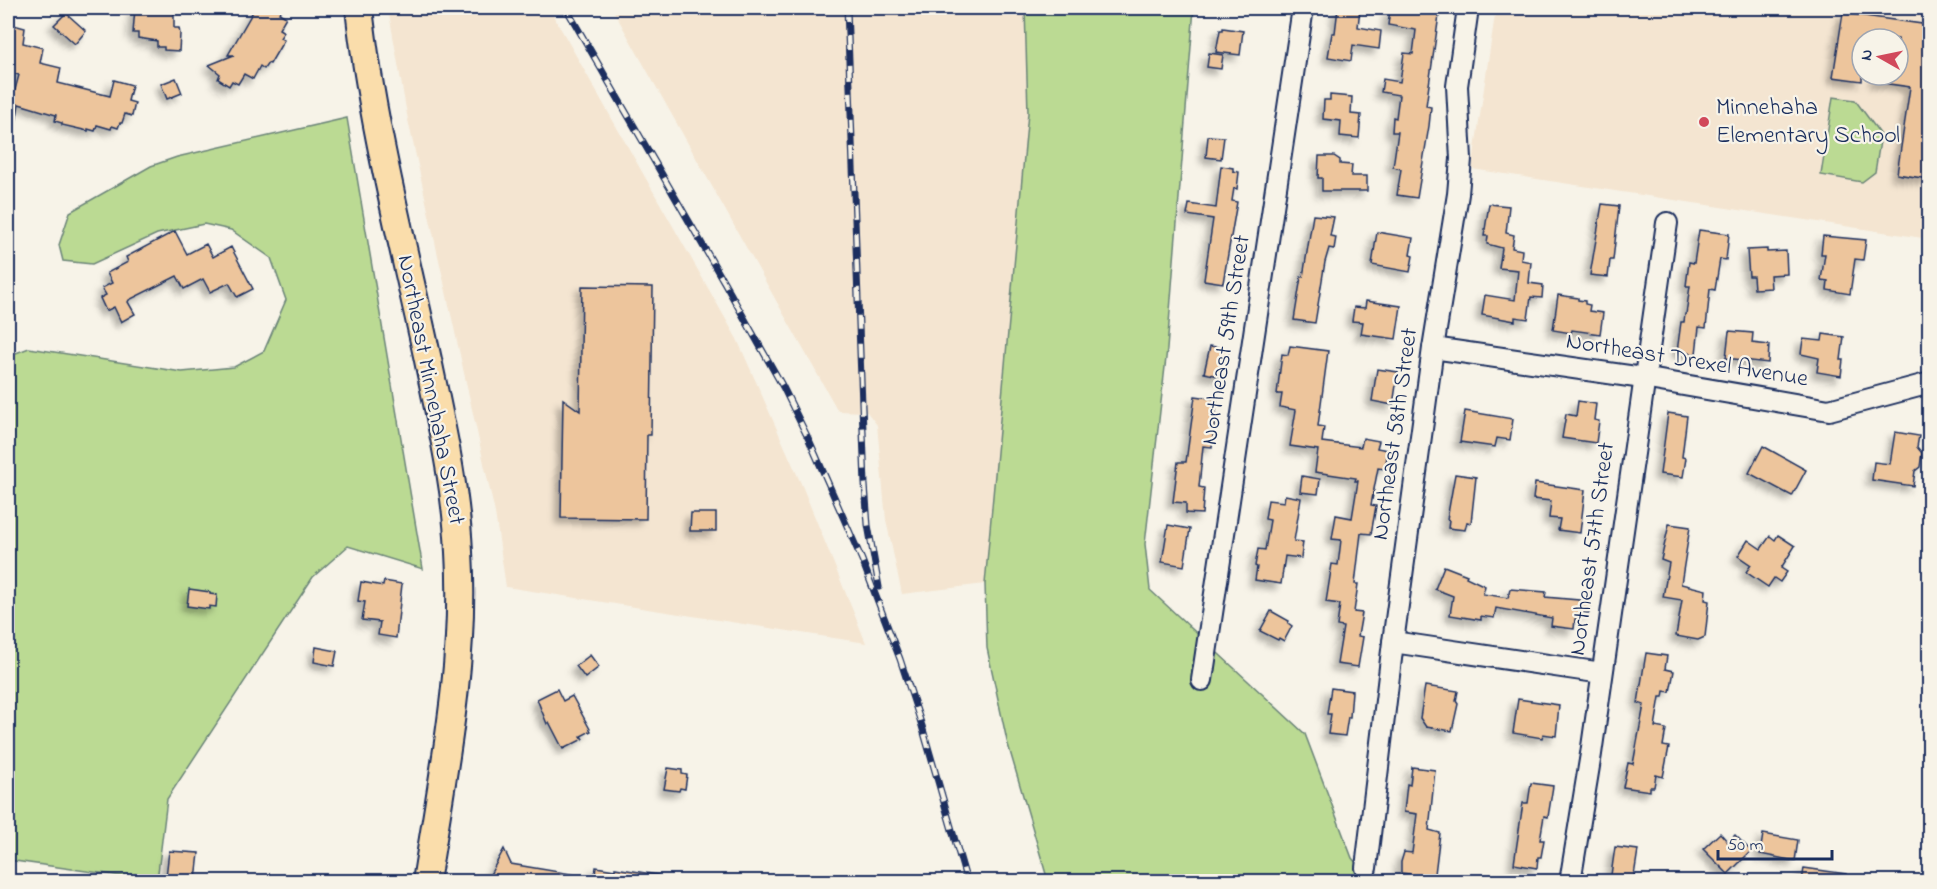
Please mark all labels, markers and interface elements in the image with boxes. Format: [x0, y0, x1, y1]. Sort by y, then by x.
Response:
north arrow [1850, 27, 1910, 87]
text: N [1854, 48, 1880, 62]
place label: Minnehaha Elementary School [1716, 91, 1900, 155]
marker: Minnehaha Elementary School [1697, 115, 1711, 129]
street label: Northeast 59th Street [1193, 232, 1261, 448]
street label: Northeast Minnehaha Street [387, 252, 473, 528]
street label: Northeast 58th Street [1364, 325, 1428, 543]
street label: Northeast Drexel Avenue [1563, 325, 1811, 397]
street label: Northeast 57th Street [1561, 440, 1625, 658]
scale bar [1718, 823, 1832, 861]
text: 50 m [1727, 833, 1764, 859]

